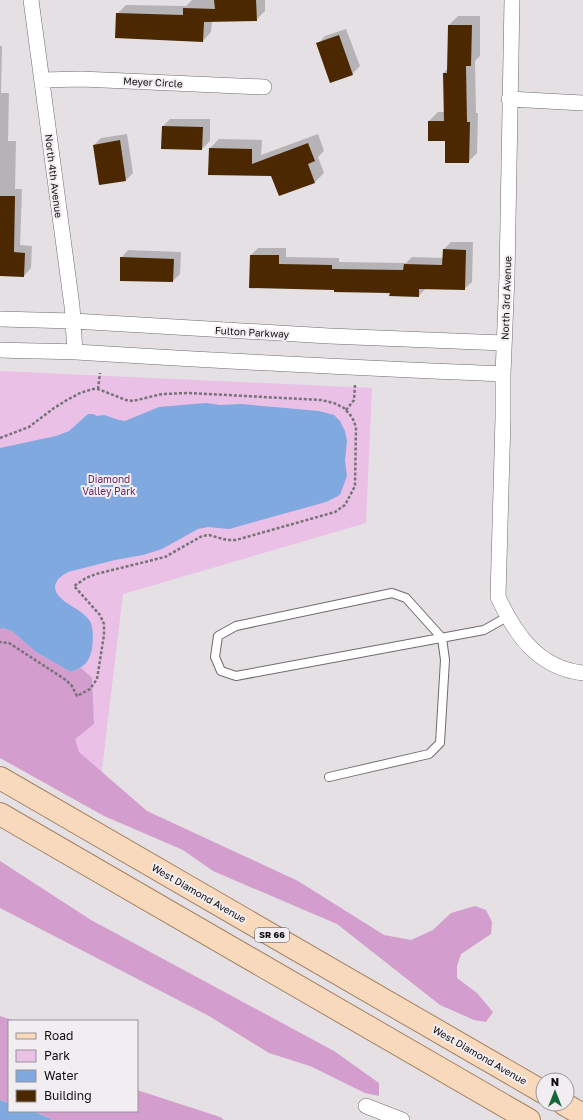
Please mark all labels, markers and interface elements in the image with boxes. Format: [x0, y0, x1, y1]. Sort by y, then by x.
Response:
street label: Meyer Circle [123, 74, 183, 90]
street label: North 4th Avenue [43, 133, 65, 219]
street label: North 3rd Avenue [499, 256, 513, 340]
street label: Fulton Parkway [215, 324, 290, 340]
park label: Diamond Valley Park [82, 473, 136, 497]
street label: West Diamond Avenue [150, 861, 249, 925]
road number: SR 66 [255, 928, 289, 942]
legend [8, 1020, 138, 1112]
street label: West Diamond Avenue [431, 1023, 530, 1087]
text: Road [44, 1028, 73, 1043]
text: Park [44, 1048, 70, 1063]
text: Water [44, 1068, 78, 1083]
north arrow [535, 1072, 575, 1112]
text: N [551, 1075, 559, 1088]
text: Building [44, 1088, 92, 1103]

